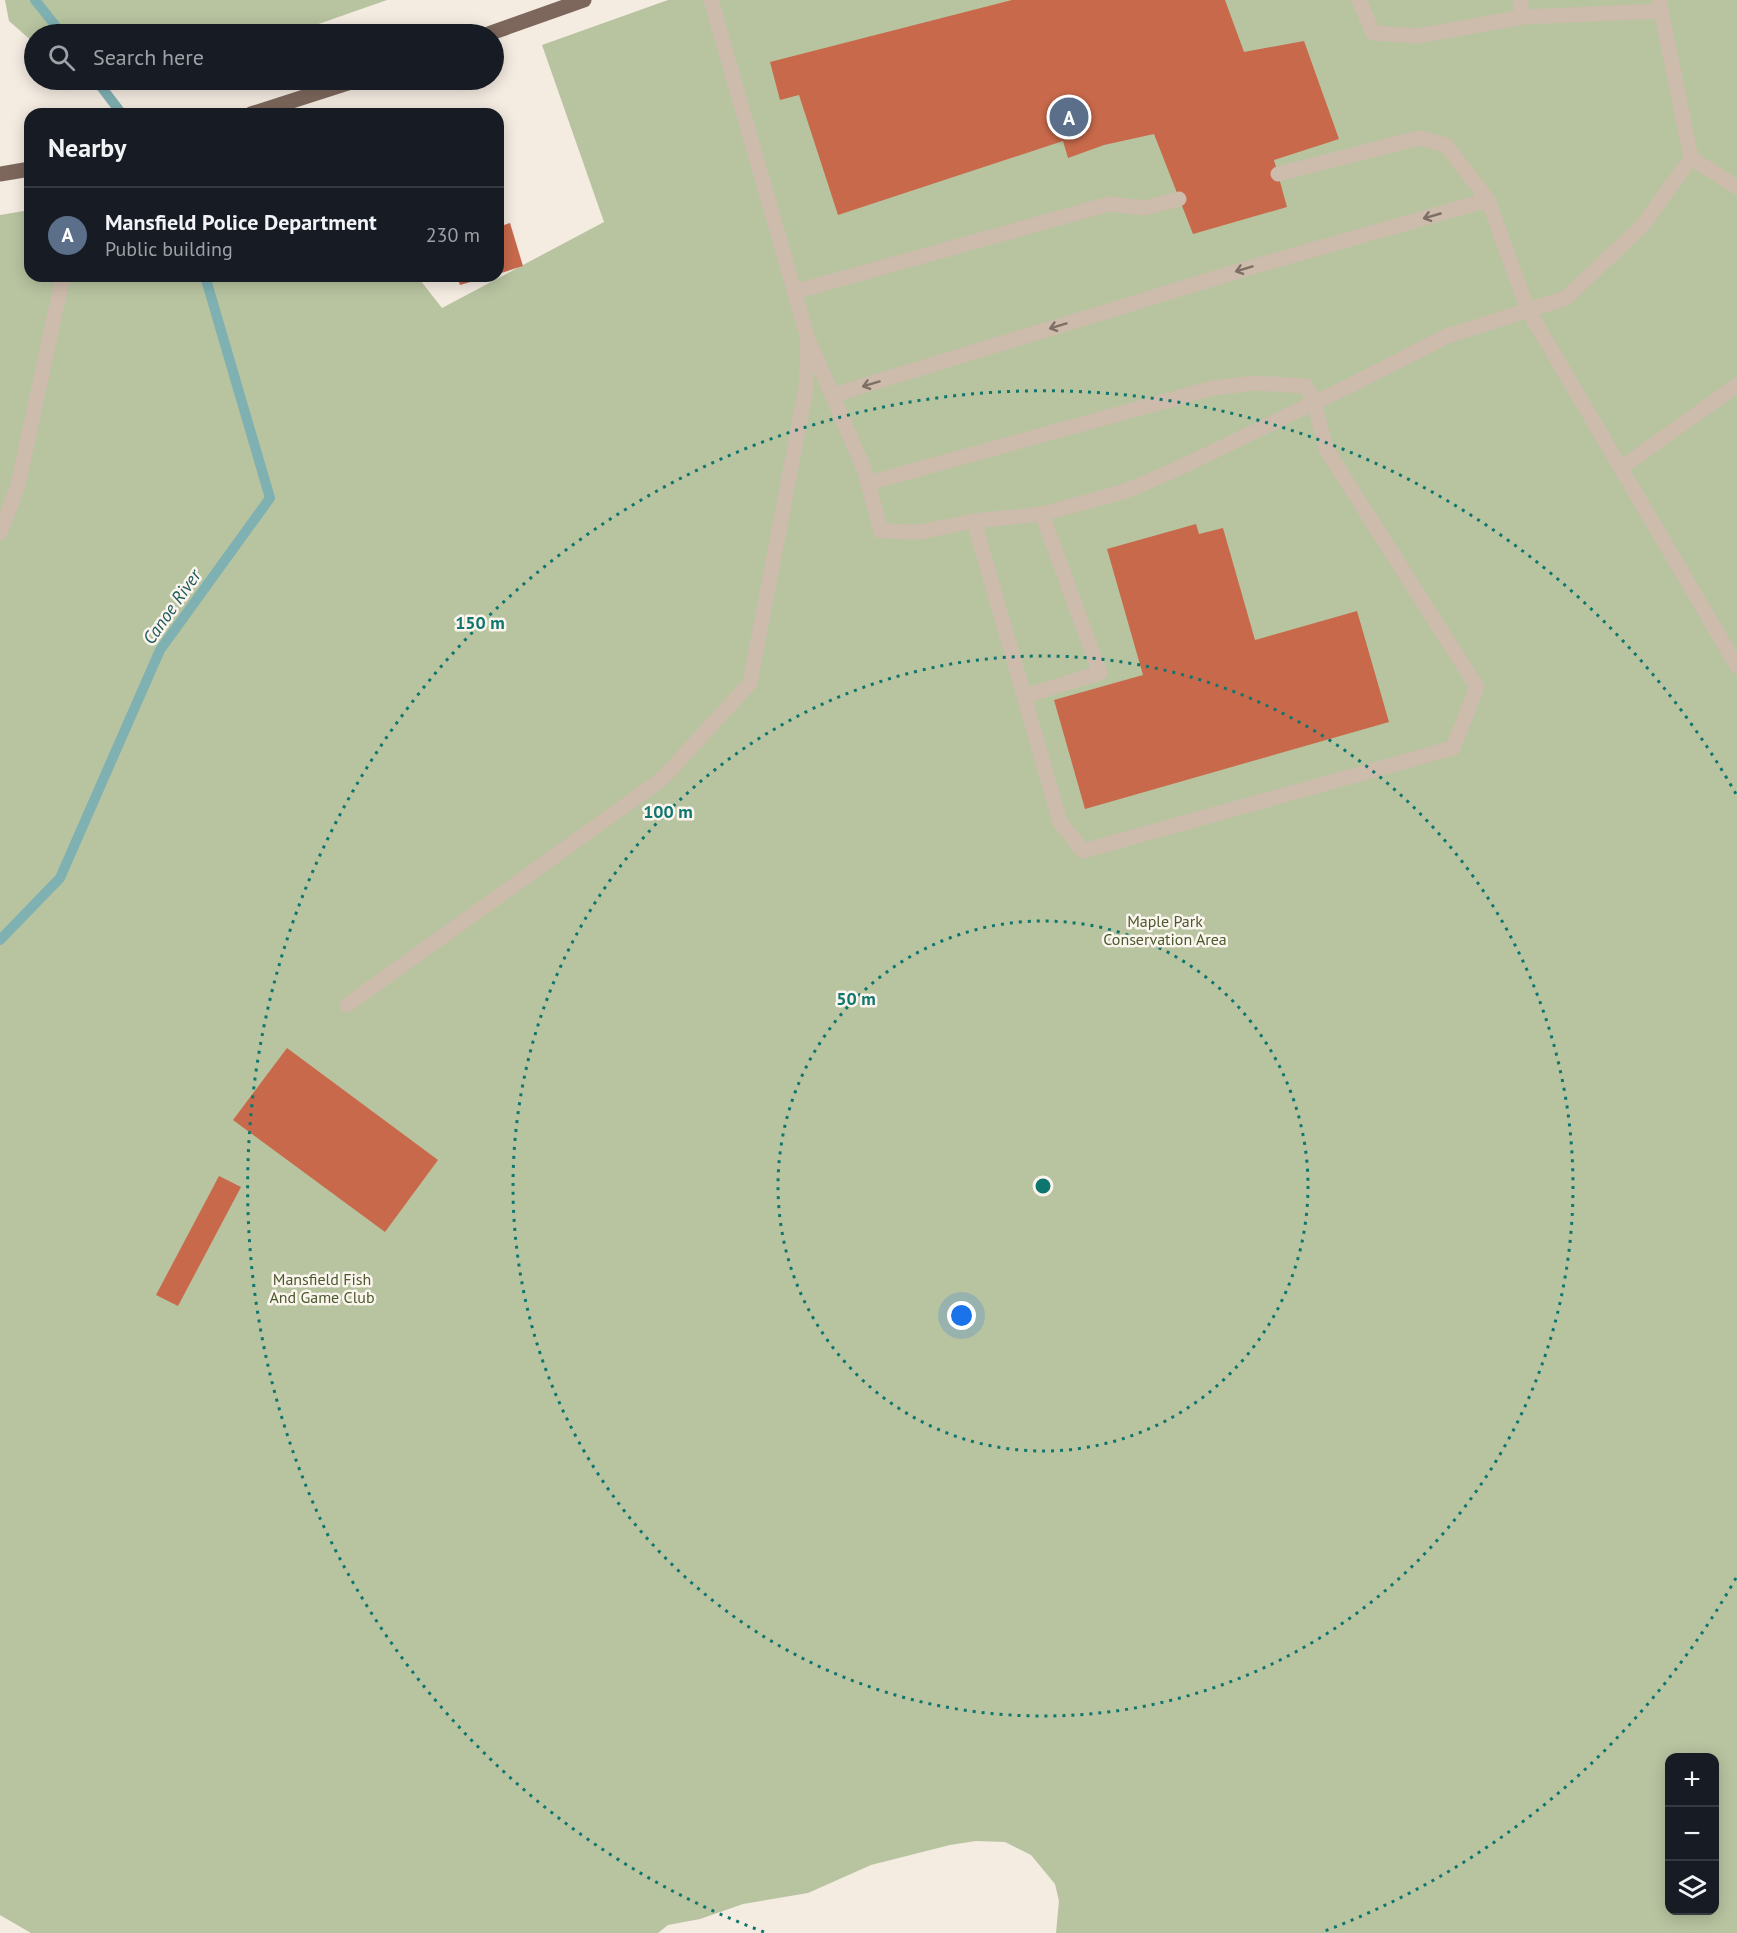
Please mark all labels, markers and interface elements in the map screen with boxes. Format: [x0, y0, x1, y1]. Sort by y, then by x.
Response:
search box [24, 24, 504, 90]
icon: search [45, 41, 78, 74]
text: Search here [93, 43, 204, 71]
pin: A [1050, 94, 1088, 140]
text: Nearby [48, 131, 126, 164]
text: Mansfield Police Department [105, 208, 377, 236]
one-way arrow [1423, 211, 1442, 222]
text: A [61, 222, 74, 248]
text: 230 m [426, 222, 480, 248]
text: Public building [105, 236, 233, 262]
one-way arrow [1235, 264, 1254, 275]
one-way arrow [1049, 321, 1068, 332]
one-way arrow [862, 379, 881, 390]
water label: Canoe River [138, 564, 206, 649]
text: 150 m [455, 611, 505, 634]
text: 100 m [643, 800, 693, 823]
park label: Maple Park Conservation Area [1103, 911, 1227, 949]
text: 50 m [836, 987, 876, 1010]
centre of rings [1033, 1176, 1053, 1196]
park label: Mansfield Fish And Game Club [269, 1269, 375, 1307]
your location [947, 1301, 976, 1330]
map controls [1665, 1753, 1719, 1915]
button: + [1665, 1753, 1719, 1807]
button: − [1665, 1807, 1719, 1861]
button: layers [1665, 1861, 1719, 1915]

